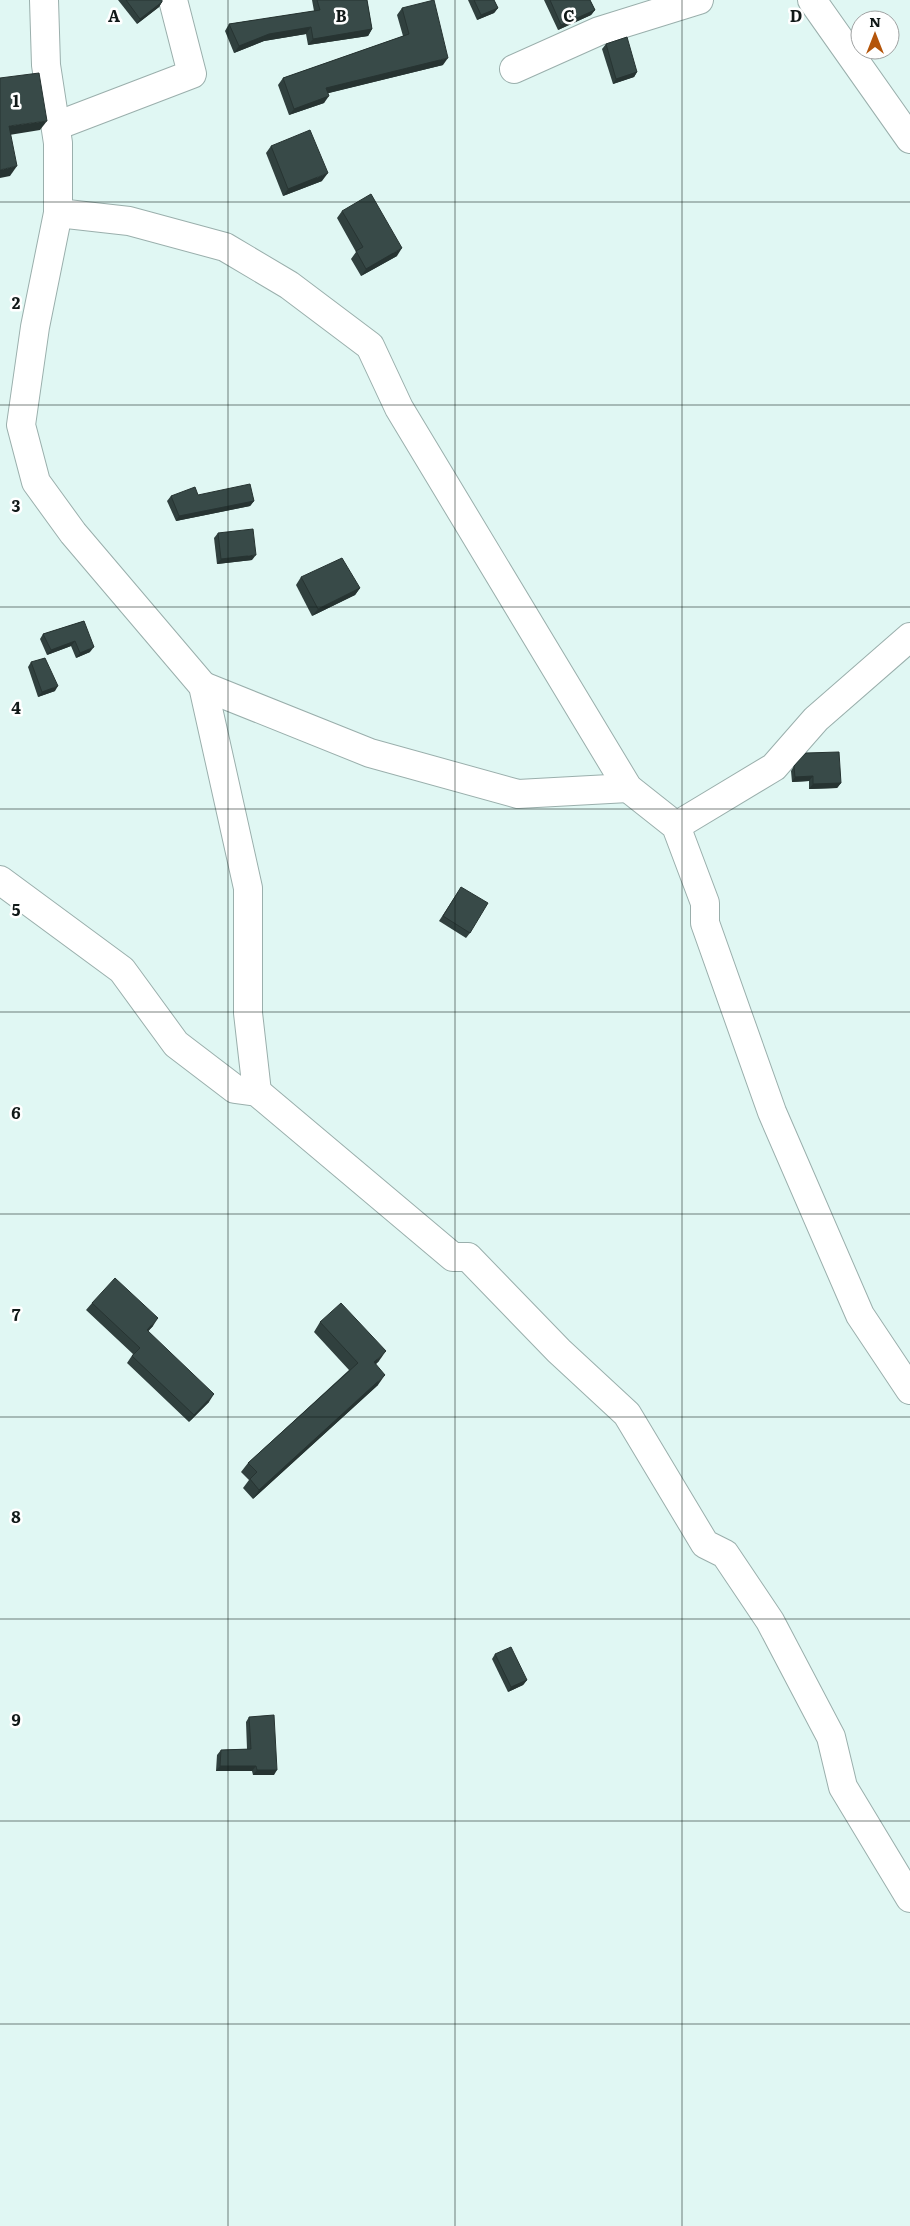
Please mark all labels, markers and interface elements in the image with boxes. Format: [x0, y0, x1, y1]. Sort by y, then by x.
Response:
text: A [108, 3, 120, 27]
text: B [335, 3, 347, 27]
text: C [563, 3, 575, 27]
text: D [790, 3, 802, 27]
north arrow [850, 10, 900, 60]
text: N [869, 11, 881, 31]
text: 1 [13, 88, 20, 112]
text: 2 [12, 290, 21, 314]
text: 3 [12, 493, 21, 517]
text: 4 [11, 695, 21, 719]
text: 5 [12, 897, 21, 921]
text: 6 [11, 1100, 21, 1124]
text: 7 [12, 1302, 21, 1326]
text: 8 [11, 1504, 21, 1528]
text: 9 [11, 1707, 21, 1731]

